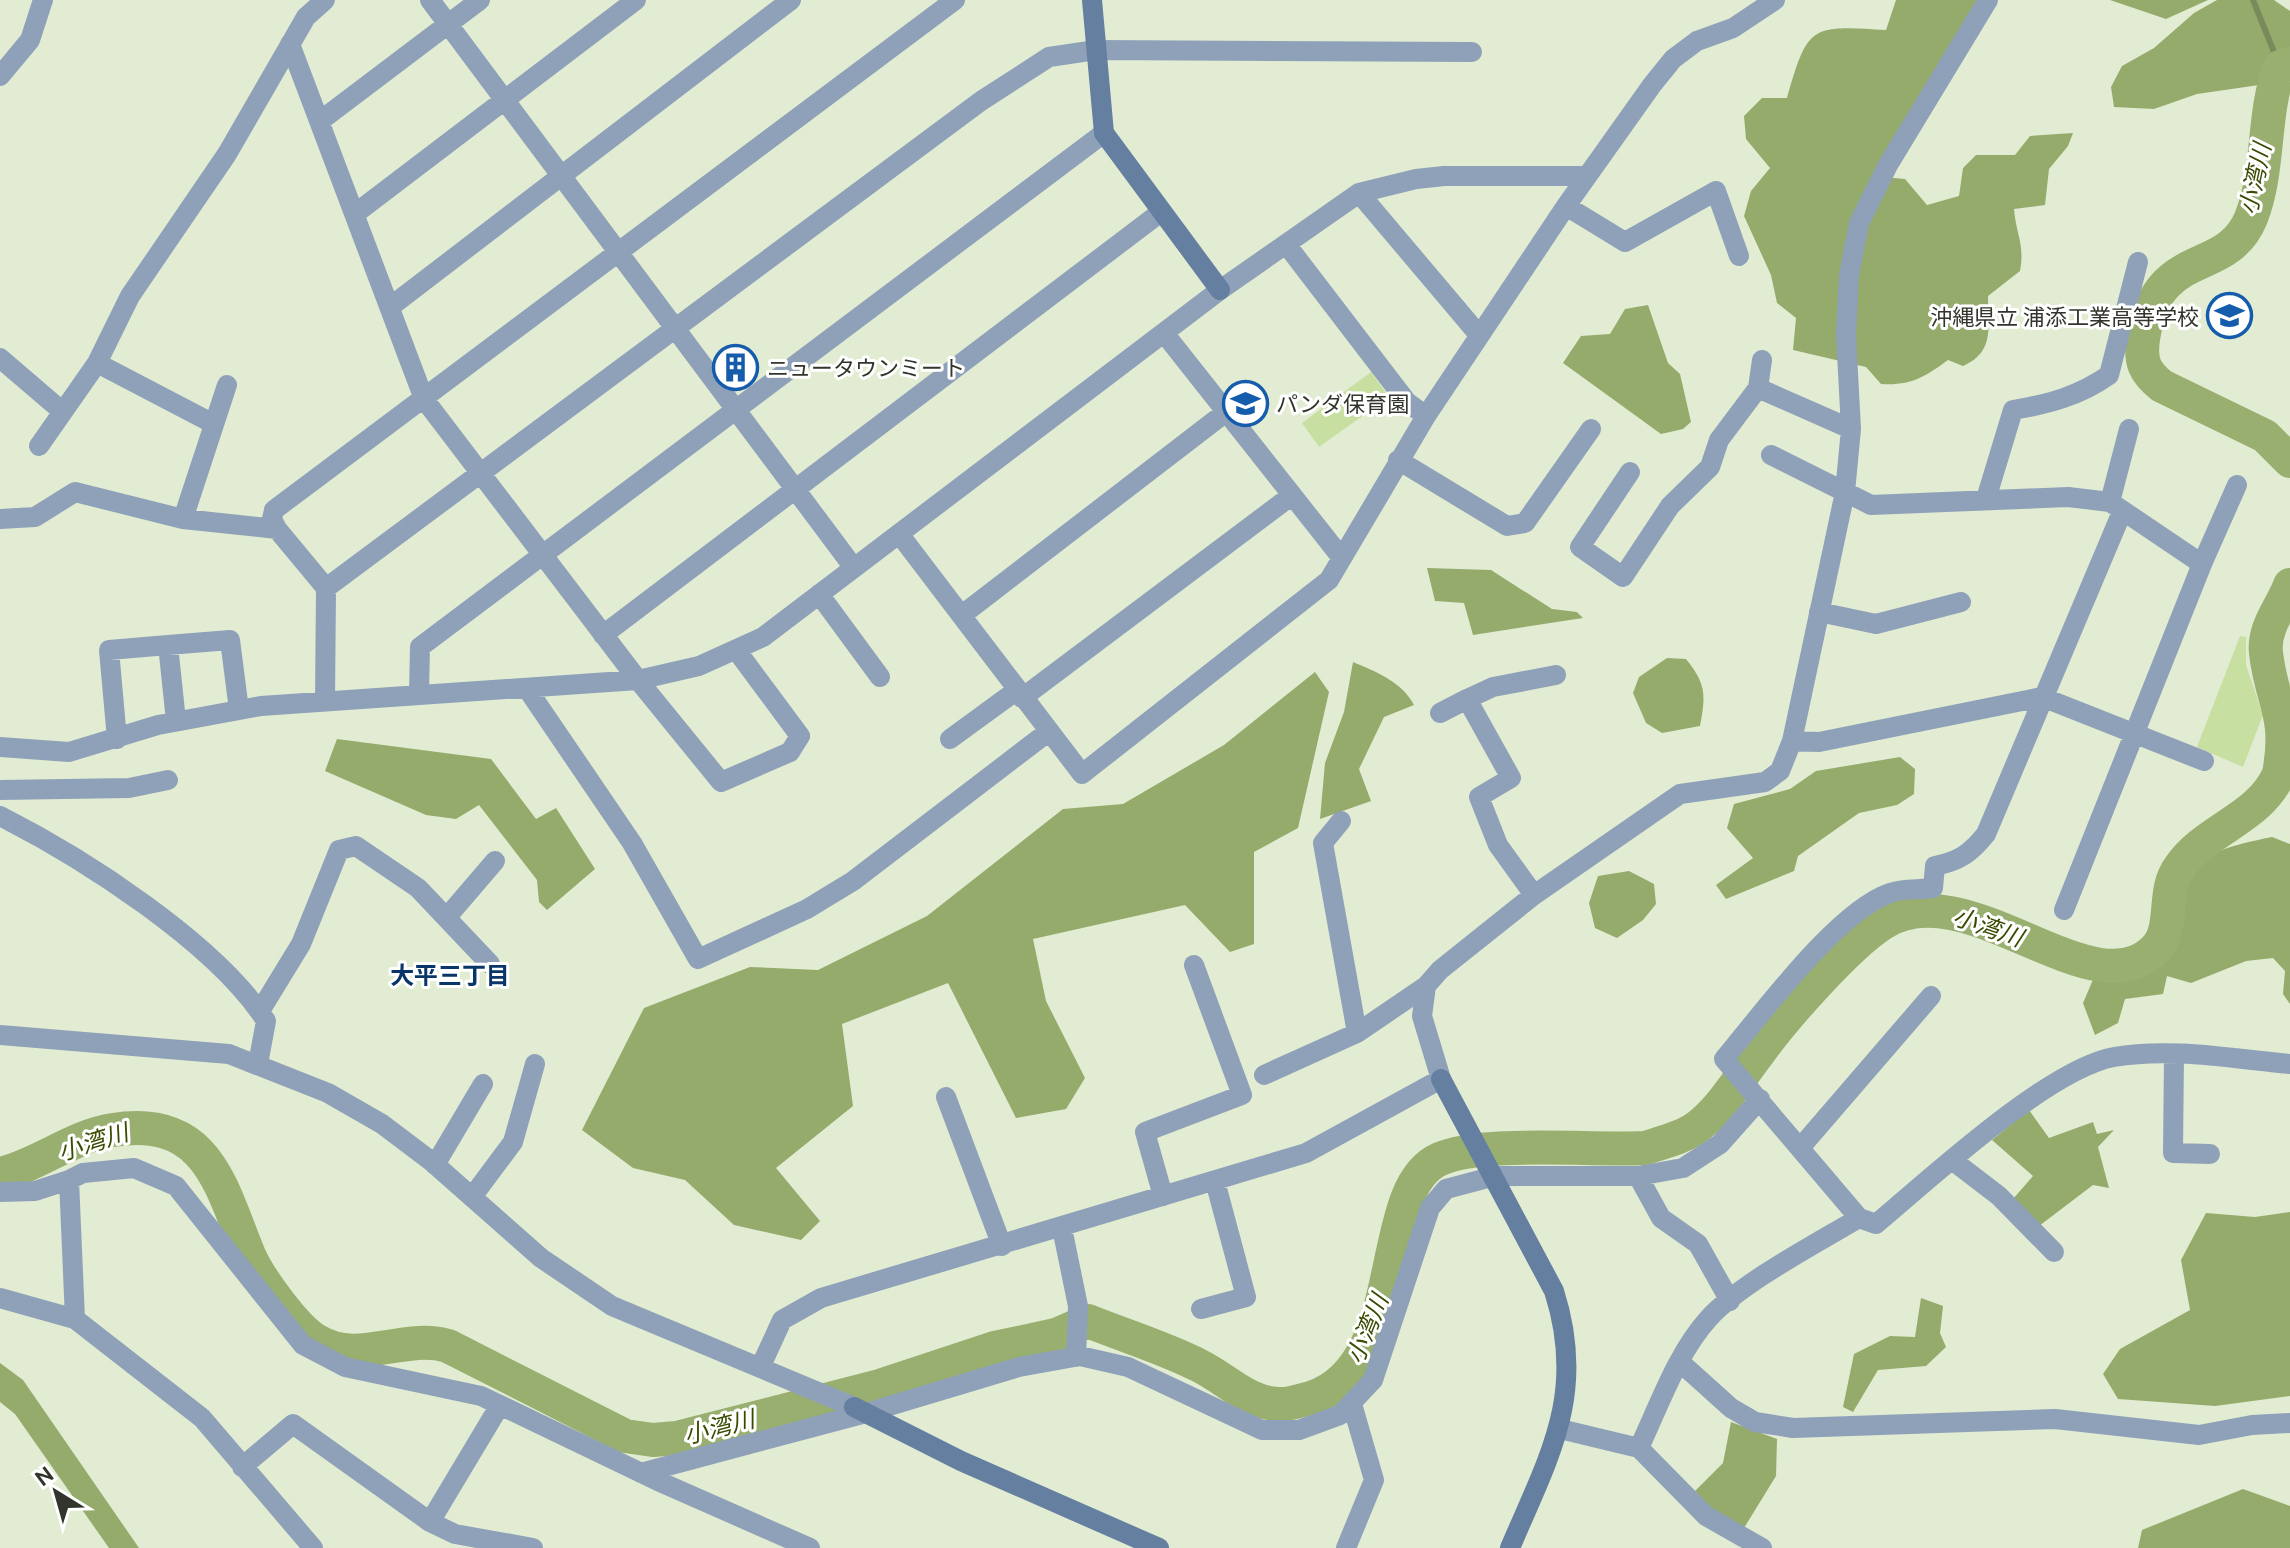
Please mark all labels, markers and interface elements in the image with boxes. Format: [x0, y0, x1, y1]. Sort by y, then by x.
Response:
water label: 小湾川 [2234, 138, 2276, 217]
school or university icon: 沖縄県立 浦添工業高等学校 [2206, 292, 2254, 340]
place label: 沖縄県立 浦添工業高等学校 [1930, 304, 2199, 329]
building icon: ニュータウンミート [712, 343, 760, 391]
place label: ニュータウンミート [767, 355, 965, 380]
school or university icon: パンダ保育園 [1221, 379, 1269, 427]
place label: パンダ保育園 [1276, 391, 1409, 416]
water label: 小湾川 [1950, 903, 2029, 952]
district label: 大平三丁目 [390, 962, 510, 989]
water label: 小湾川 [55, 1118, 134, 1165]
water label: 小湾川 [1341, 1288, 1394, 1367]
water label: 小湾川 [681, 1404, 760, 1449]
north arrow [16, 1452, 96, 1532]
text: N [30, 1461, 58, 1491]

